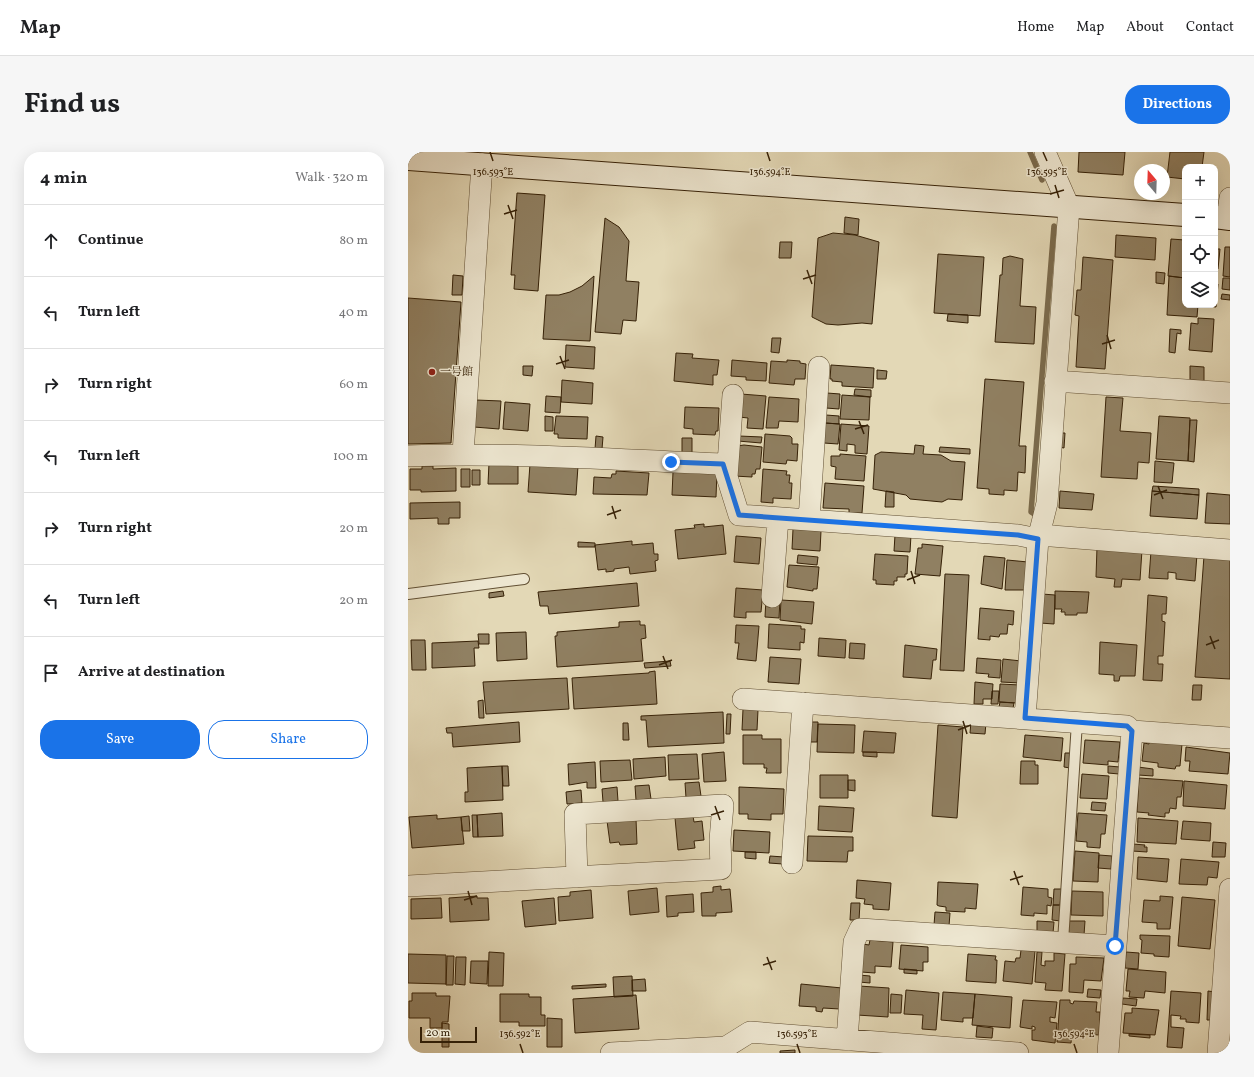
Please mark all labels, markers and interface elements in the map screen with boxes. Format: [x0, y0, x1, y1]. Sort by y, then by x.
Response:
text: Map [20, 15, 61, 41]
text: Home [1017, 18, 1054, 37]
text: Map [1076, 18, 1104, 37]
text: About [1126, 18, 1164, 37]
text: Contact [1186, 18, 1234, 37]
text: Find us [24, 85, 120, 124]
button: Directions [1125, 85, 1230, 124]
north arrow [1134, 164, 1170, 200]
map controls [1182, 164, 1218, 308]
button: + [1182, 164, 1218, 200]
text: 136.593°E [473, 165, 513, 179]
text: 136.594°E [749, 165, 791, 179]
text: 136.595°E [1027, 165, 1067, 179]
text: 4 min [40, 167, 87, 190]
text: Walk · 320 m [295, 169, 368, 187]
button: − [1182, 200, 1218, 236]
icon: ahead [40, 230, 62, 252]
text: Continue [78, 230, 143, 251]
text: 80 m [339, 232, 368, 250]
button: locate [1182, 236, 1218, 272]
button: layers [1182, 272, 1218, 308]
icon: left [40, 302, 62, 324]
text: Turn left [78, 302, 140, 323]
text: 40 m [339, 304, 368, 322]
place label: 一号館 [440, 365, 473, 380]
marker: 一号館 [427, 367, 437, 377]
icon: right [40, 374, 62, 396]
text: Turn right [78, 374, 152, 395]
text: 60 m [340, 376, 368, 394]
icon: left [40, 446, 62, 468]
text: Turn left [78, 446, 140, 467]
text: 100 m [333, 448, 368, 466]
route end [662, 453, 680, 471]
icon: right [40, 518, 62, 540]
text: Turn right [78, 518, 152, 539]
text: 20 m [339, 520, 368, 538]
icon: left [40, 590, 62, 612]
text: Turn left [78, 590, 140, 611]
text: 20 m [339, 592, 368, 610]
icon: arrive [40, 662, 62, 684]
text: Arrive at destination [78, 662, 225, 683]
button: Save [40, 720, 200, 759]
button: Share [208, 720, 368, 759]
route start [1106, 937, 1124, 955]
scale bar [420, 1025, 477, 1044]
text: 20 m [426, 1026, 450, 1041]
text: 136.592°E [500, 1027, 540, 1041]
text: 136.593°E [777, 1027, 817, 1041]
text: 136.594°E [1053, 1027, 1095, 1041]

